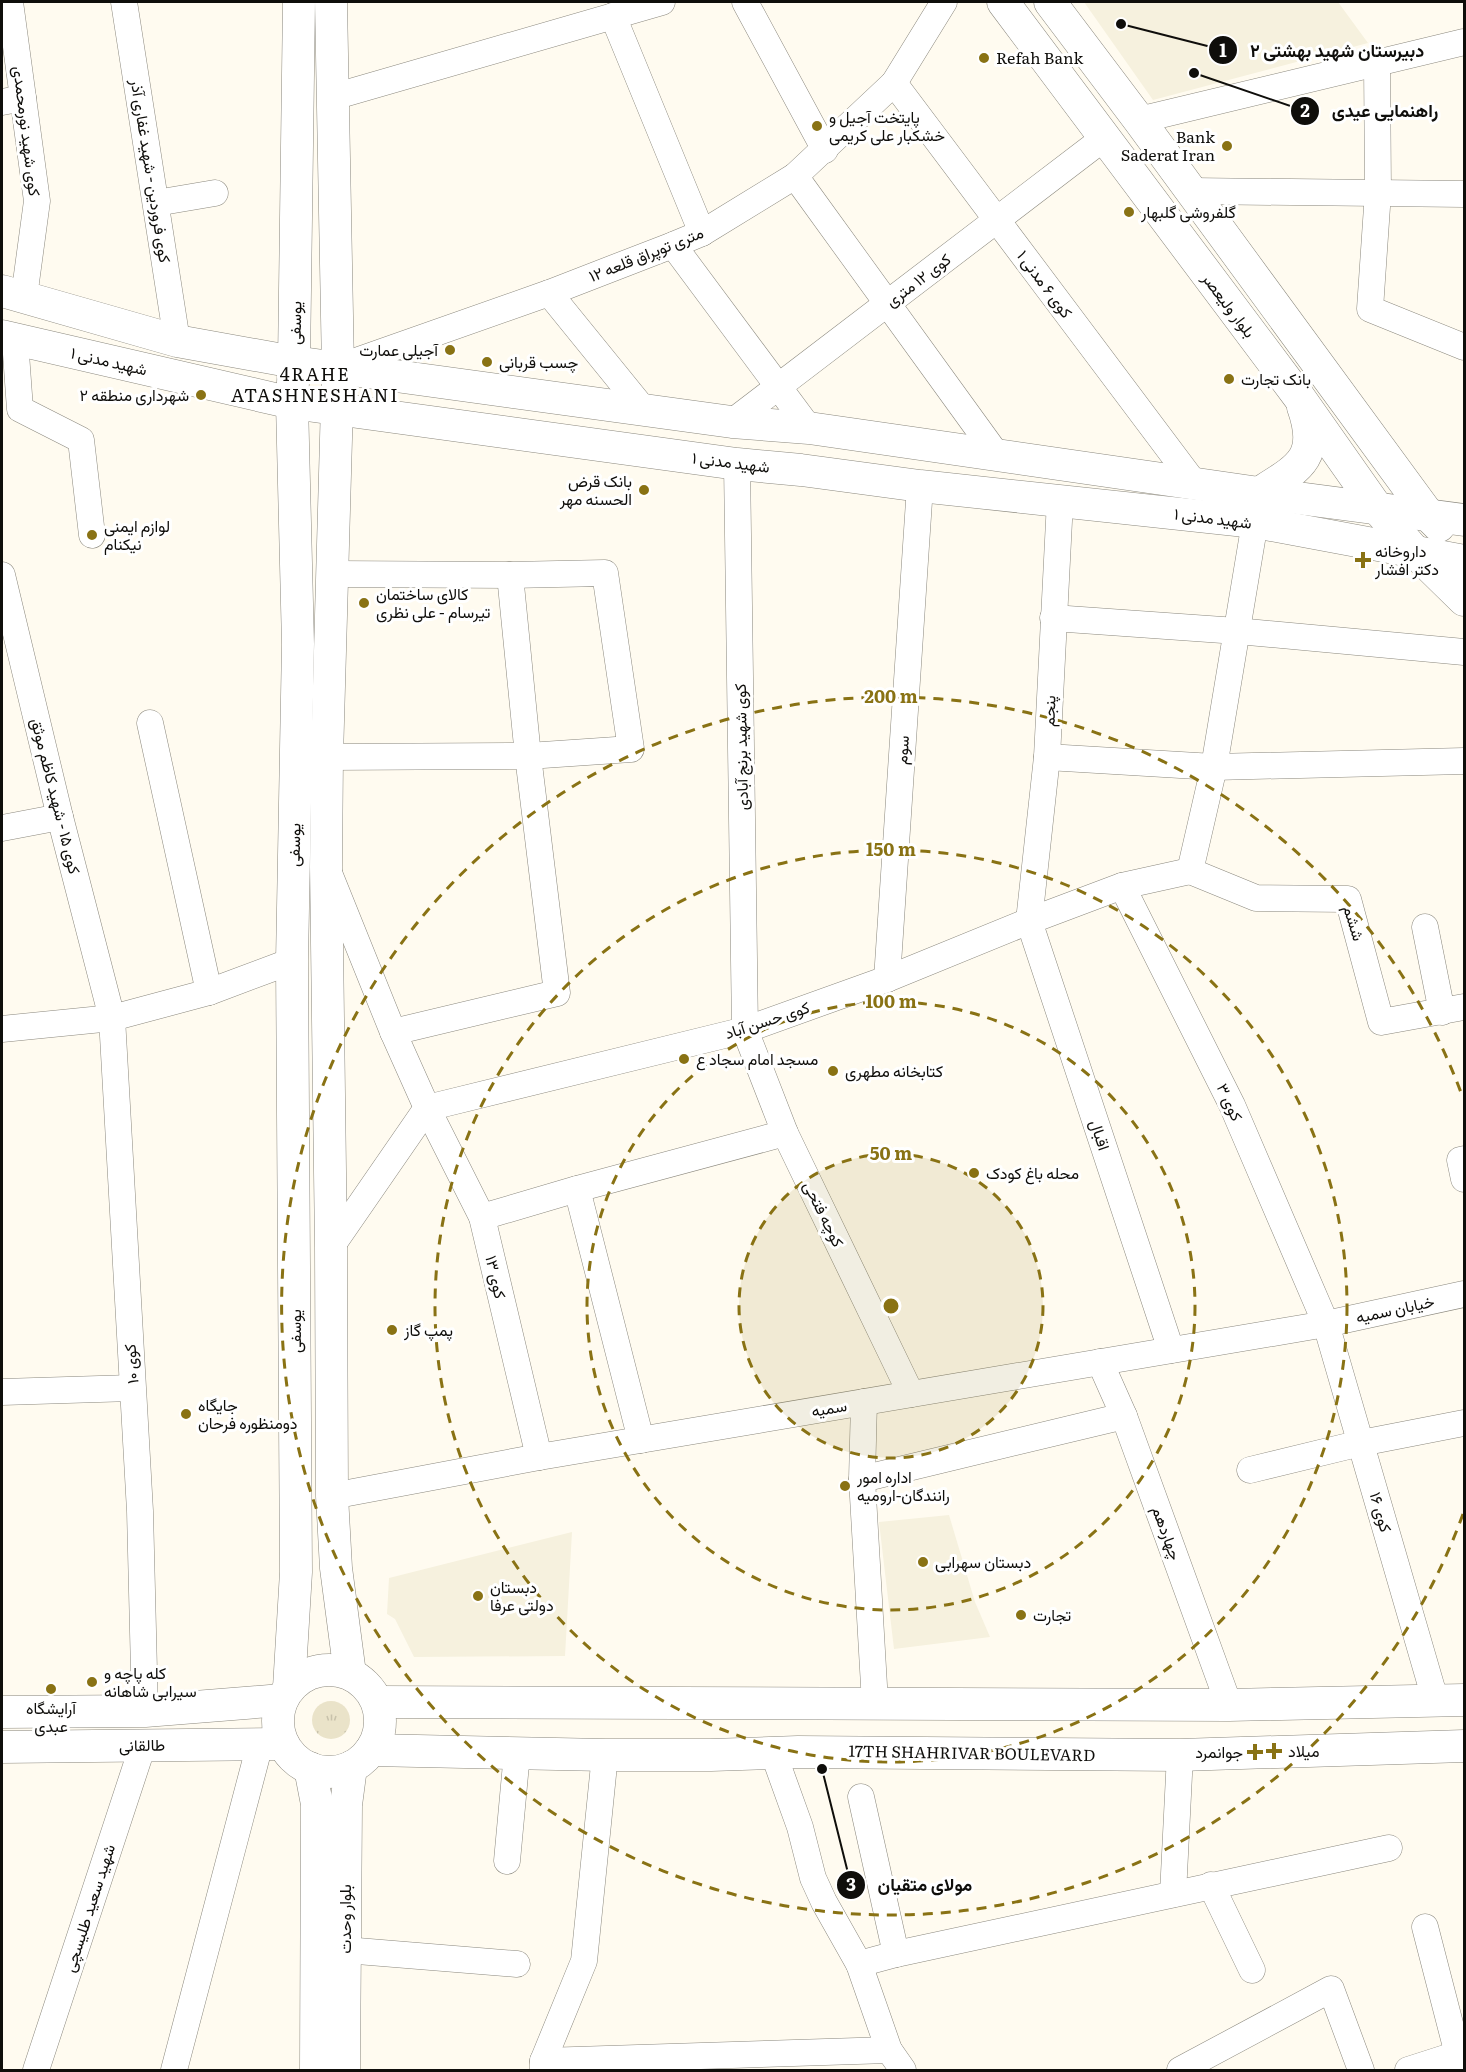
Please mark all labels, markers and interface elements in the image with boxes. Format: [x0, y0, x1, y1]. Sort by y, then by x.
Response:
callout: دبیرستان شهید بهشتی ۲ [1208, 32, 1436, 68]
text: 1 [1219, 36, 1227, 63]
text: دبیرستان شهید بهشتی ۲ [1250, 36, 1424, 63]
place label: Refah Bank [996, 45, 1083, 69]
marker: Refah Bank [977, 51, 991, 65]
street label: کوی شهید نورمحمدی [8, 64, 48, 197]
street label: کوی فروردین - شهید غفاری آذر [125, 76, 178, 264]
callout: راهنمایی عیدی [1290, 93, 1450, 129]
text: 2 [1300, 96, 1310, 123]
text: راهنمایی عیدی [1332, 96, 1438, 123]
place label: پایتخت آجیل و خشکبار علی کریمی [829, 104, 945, 146]
marker: پایتخت آجیل و خشکبار علی کریمی [810, 119, 824, 133]
place label: Bank Saderat Iran [1121, 124, 1215, 166]
marker: Bank Saderat Iran [1220, 139, 1234, 153]
place label: گلفروشی گلبهار [1140, 199, 1236, 223]
marker: گلفروشی گلبهار [1122, 205, 1136, 219]
street label: ۱۲ متری توپراق قلعه [585, 219, 707, 288]
street label: کوی ۶ مدنی ۱ [1012, 244, 1079, 322]
street label: کوی ۱۲ متری [880, 247, 955, 312]
street label: بلوار ولیعصر [1197, 266, 1262, 342]
street label: یوسفی [282, 301, 306, 345]
place label: آجیلی عمارت [359, 337, 439, 361]
street label: شهید مدنی ۱ [69, 340, 150, 380]
marker: آجیلی عمارت [443, 343, 457, 357]
place label: چسب قربانی [499, 349, 579, 374]
marker: چسب قربانی [480, 355, 494, 369]
district label: 4RAHE ATASHNESHANI [231, 360, 399, 408]
place label: بانک تجارت [1241, 366, 1311, 390]
marker: بانک تجارت [1222, 372, 1236, 386]
place label: شهرداری منطقه ۲ [80, 382, 189, 406]
marker: شهرداری منطقه ۲ [194, 388, 208, 402]
street label: شهید مدنی ۱ [691, 444, 771, 478]
place label: بانک قرض الحسنه مهر [559, 468, 632, 510]
marker: بانک قرض الحسنه مهر [637, 483, 651, 497]
street label: شهید مدنی ۱ [1173, 500, 1253, 534]
place label: لوازم ایمنی نیکنام [104, 513, 170, 555]
marker: لوازم ایمنی نیکنام [85, 528, 99, 542]
place label: داروخانه دکتر افشار [1374, 538, 1439, 580]
marker: داروخانه دکتر افشار [1356, 553, 1370, 567]
place label: کالای ساختمان تیرسام - علی نظری [376, 581, 491, 623]
marker: کالای ساختمان تیرسام - علی نظری [357, 596, 371, 610]
text: 200 m [864, 682, 918, 709]
street label: کوی شهید برنج آبادی [727, 683, 754, 811]
street label: پنجم [1035, 695, 1062, 727]
street label: کوی ۱۵ - شهید کاظم موثق [26, 715, 88, 876]
street label: سوم [888, 735, 914, 765]
street label: یوسفی [281, 823, 305, 867]
text: 150 m [866, 835, 916, 862]
street label: ششم [1338, 902, 1372, 944]
text: 100 m [865, 987, 917, 1014]
street label: کوی حسن آباد [721, 994, 812, 1044]
place label: مسجد امام سجاد ع [696, 1046, 818, 1071]
marker: مسجد امام سجاد ع [677, 1052, 691, 1066]
place label: کتابخانه مطهری [845, 1058, 943, 1082]
marker: کتابخانه مطهری [826, 1064, 840, 1078]
street label: کوی ۳ [1212, 1079, 1250, 1124]
street label: اقبال [1085, 1116, 1117, 1153]
text: 50 m [870, 1139, 912, 1166]
place label: محله باغ کودک [986, 1160, 1079, 1185]
marker: محله باغ کودک [967, 1166, 981, 1180]
street label: کوچه فتحی [798, 1176, 851, 1251]
street label: کوی ۱۳ [480, 1253, 514, 1301]
street label: خیابان سمیه [1353, 1288, 1436, 1328]
centre of rings [881, 1296, 901, 1316]
street label: یوسفی [282, 1309, 306, 1353]
place label: پمپ گاز [403, 1317, 453, 1342]
marker: پمپ گاز [385, 1323, 399, 1337]
street label: کوی ۱۰ [117, 1343, 143, 1385]
place label: جایگاه دومنظوره فرحان [198, 1392, 297, 1434]
street label: سمیه [809, 1392, 849, 1422]
marker: جایگاه دومنظوره فرحان [179, 1407, 193, 1421]
place label: اداره امور رانندگان-ارومیه [856, 1464, 950, 1506]
marker: اداره امور رانندگان-ارومیه [838, 1479, 852, 1493]
street label: کوی ۱۶ [1365, 1489, 1399, 1535]
street label: چهاردهم [1146, 1502, 1189, 1564]
place label: دبستان سهرابی [935, 1549, 1031, 1573]
marker: دبستان سهرابی [916, 1555, 930, 1569]
place label: دبستان دولتی عرفا [490, 1574, 554, 1616]
marker: دبستان دولتی عرفا [471, 1589, 485, 1603]
place label: تجارت [1033, 1602, 1071, 1626]
marker: تجارت [1014, 1608, 1028, 1622]
place label: کله پاچه و سیرابی شاهانه [104, 1660, 197, 1702]
marker: کله پاچه و سیرابی شاهانه [85, 1675, 99, 1689]
marker: آرایشگاه عبدی [44, 1682, 58, 1696]
place label: آرایشگاه عبدی [26, 1695, 77, 1737]
street label: طالقانی [119, 1732, 165, 1756]
street label: 17TH SHAHRIVAR BOULEVARD [849, 1738, 1096, 1766]
place label: میلاد [1288, 1738, 1320, 1762]
place label: جوانمرد [1195, 1739, 1243, 1763]
marker: میلاد [1265, 1742, 1283, 1760]
marker: جوانمرد [1248, 1745, 1262, 1759]
street label: شهید سعید طلیسچی [56, 1840, 121, 1975]
callout: مولای متقیان [836, 1867, 985, 1903]
text: 3 [846, 1870, 856, 1897]
text: مولای متقیان [878, 1870, 973, 1897]
street label: بلوار وحدت [332, 1884, 356, 1954]

